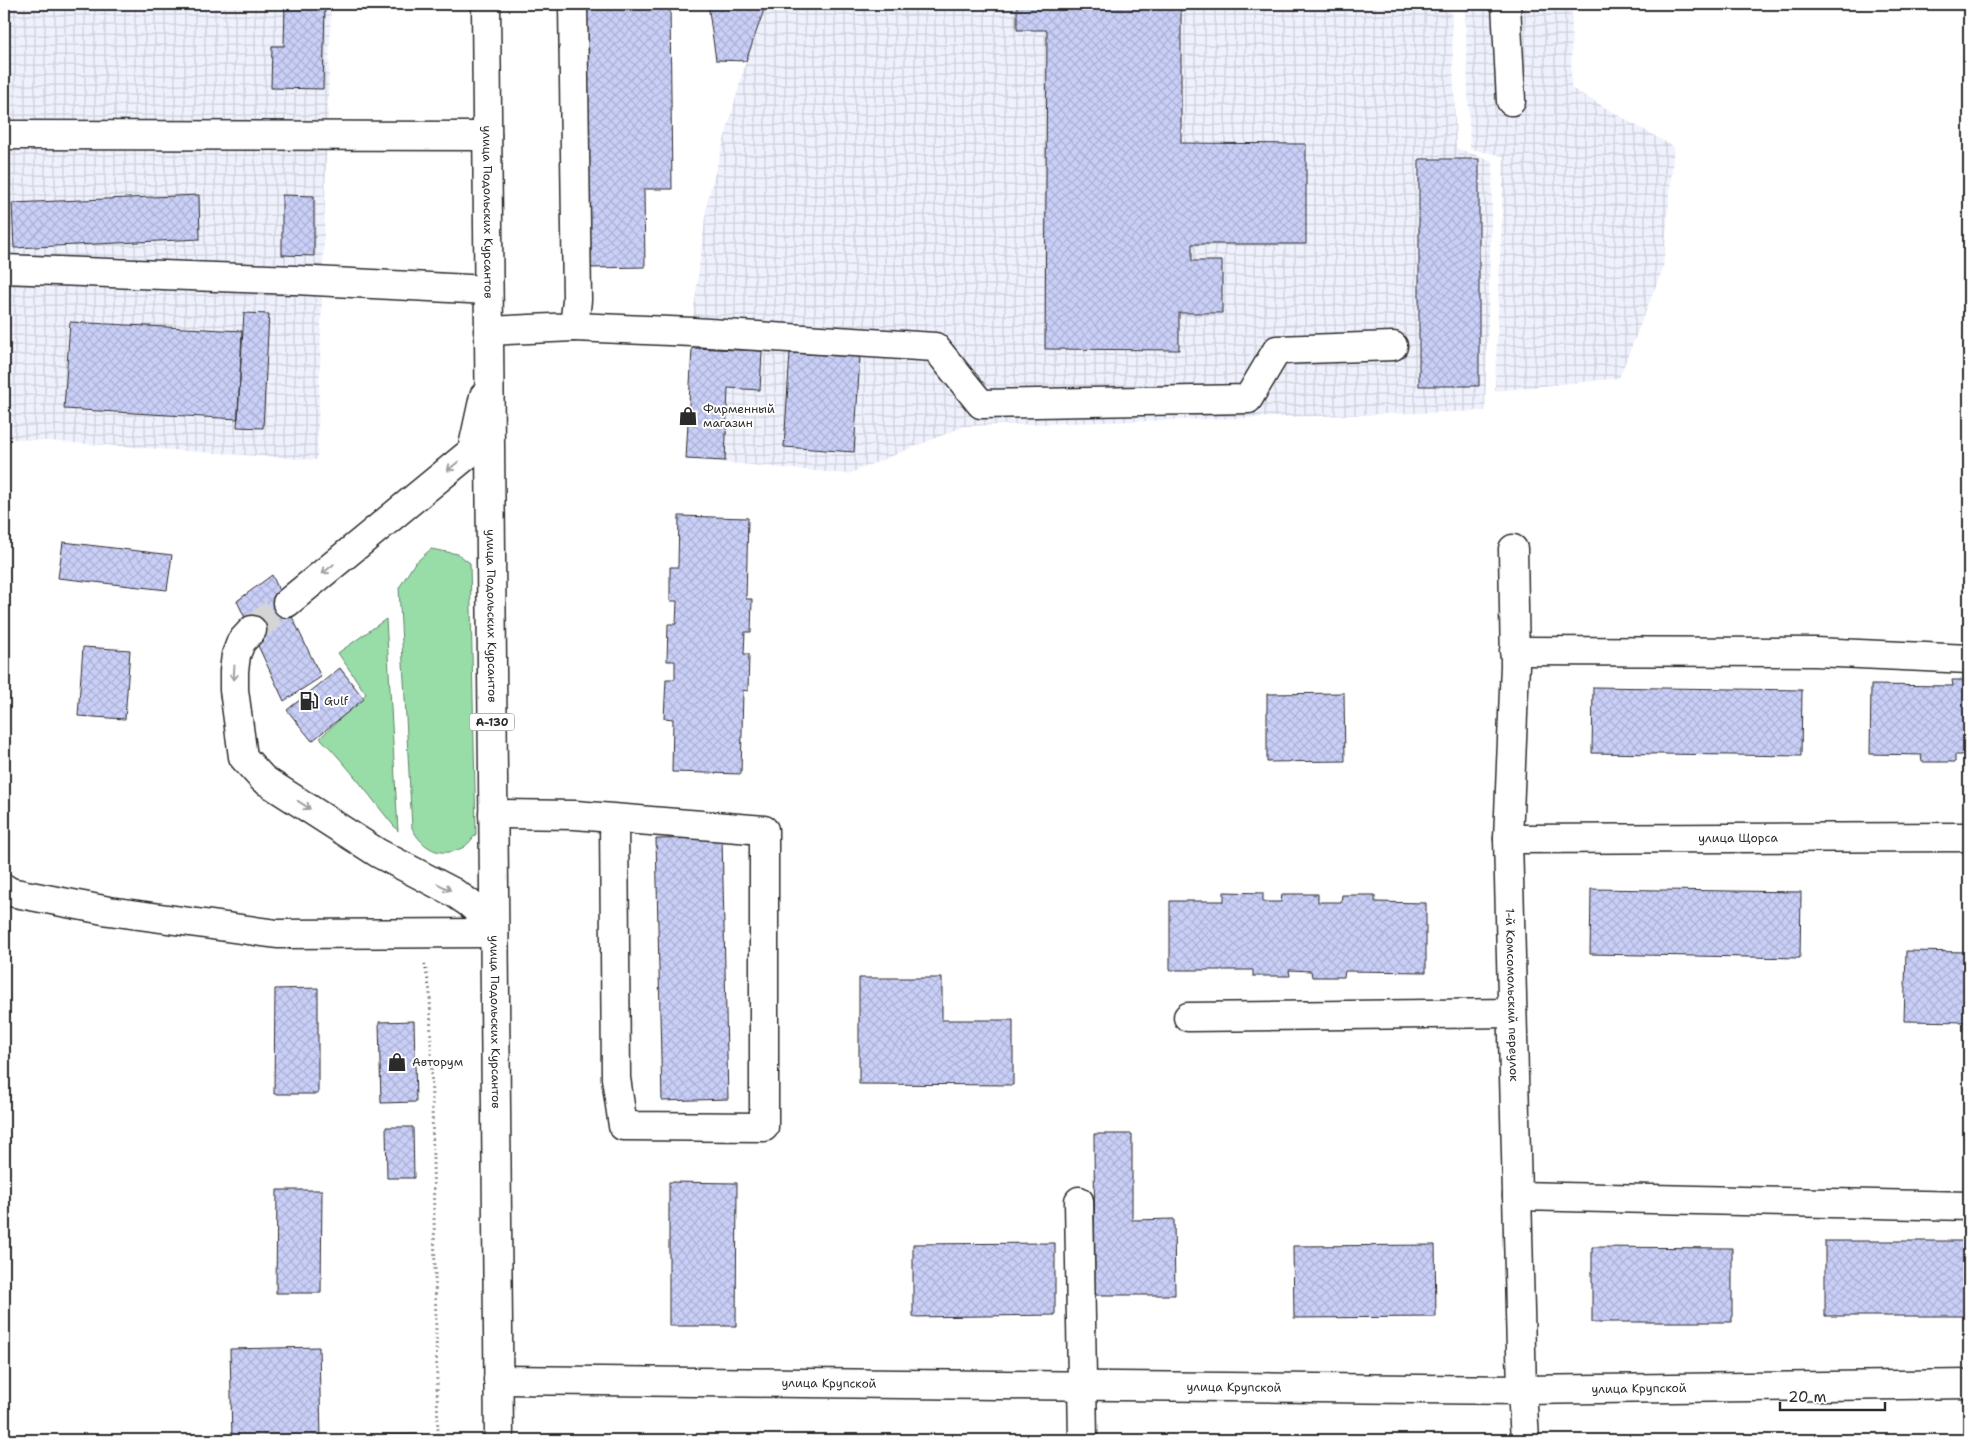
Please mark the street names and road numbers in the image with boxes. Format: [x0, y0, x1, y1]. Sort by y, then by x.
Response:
street label: улица Подольских Курсантов [479, 125, 497, 299]
street label: улица Подольских Курсантов [483, 529, 500, 703]
road number: А-130 [470, 714, 514, 730]
street label: улица Щорса [1698, 830, 1778, 846]
street label: 1-й Комсомольский переулок [1502, 908, 1522, 1082]
street label: улица Подольских Курсантов [486, 935, 504, 1109]
street label: улица Крупской [781, 1375, 877, 1392]
street label: улица Крупской [1186, 1379, 1282, 1396]
street label: улица Крупской [1591, 1380, 1687, 1397]

